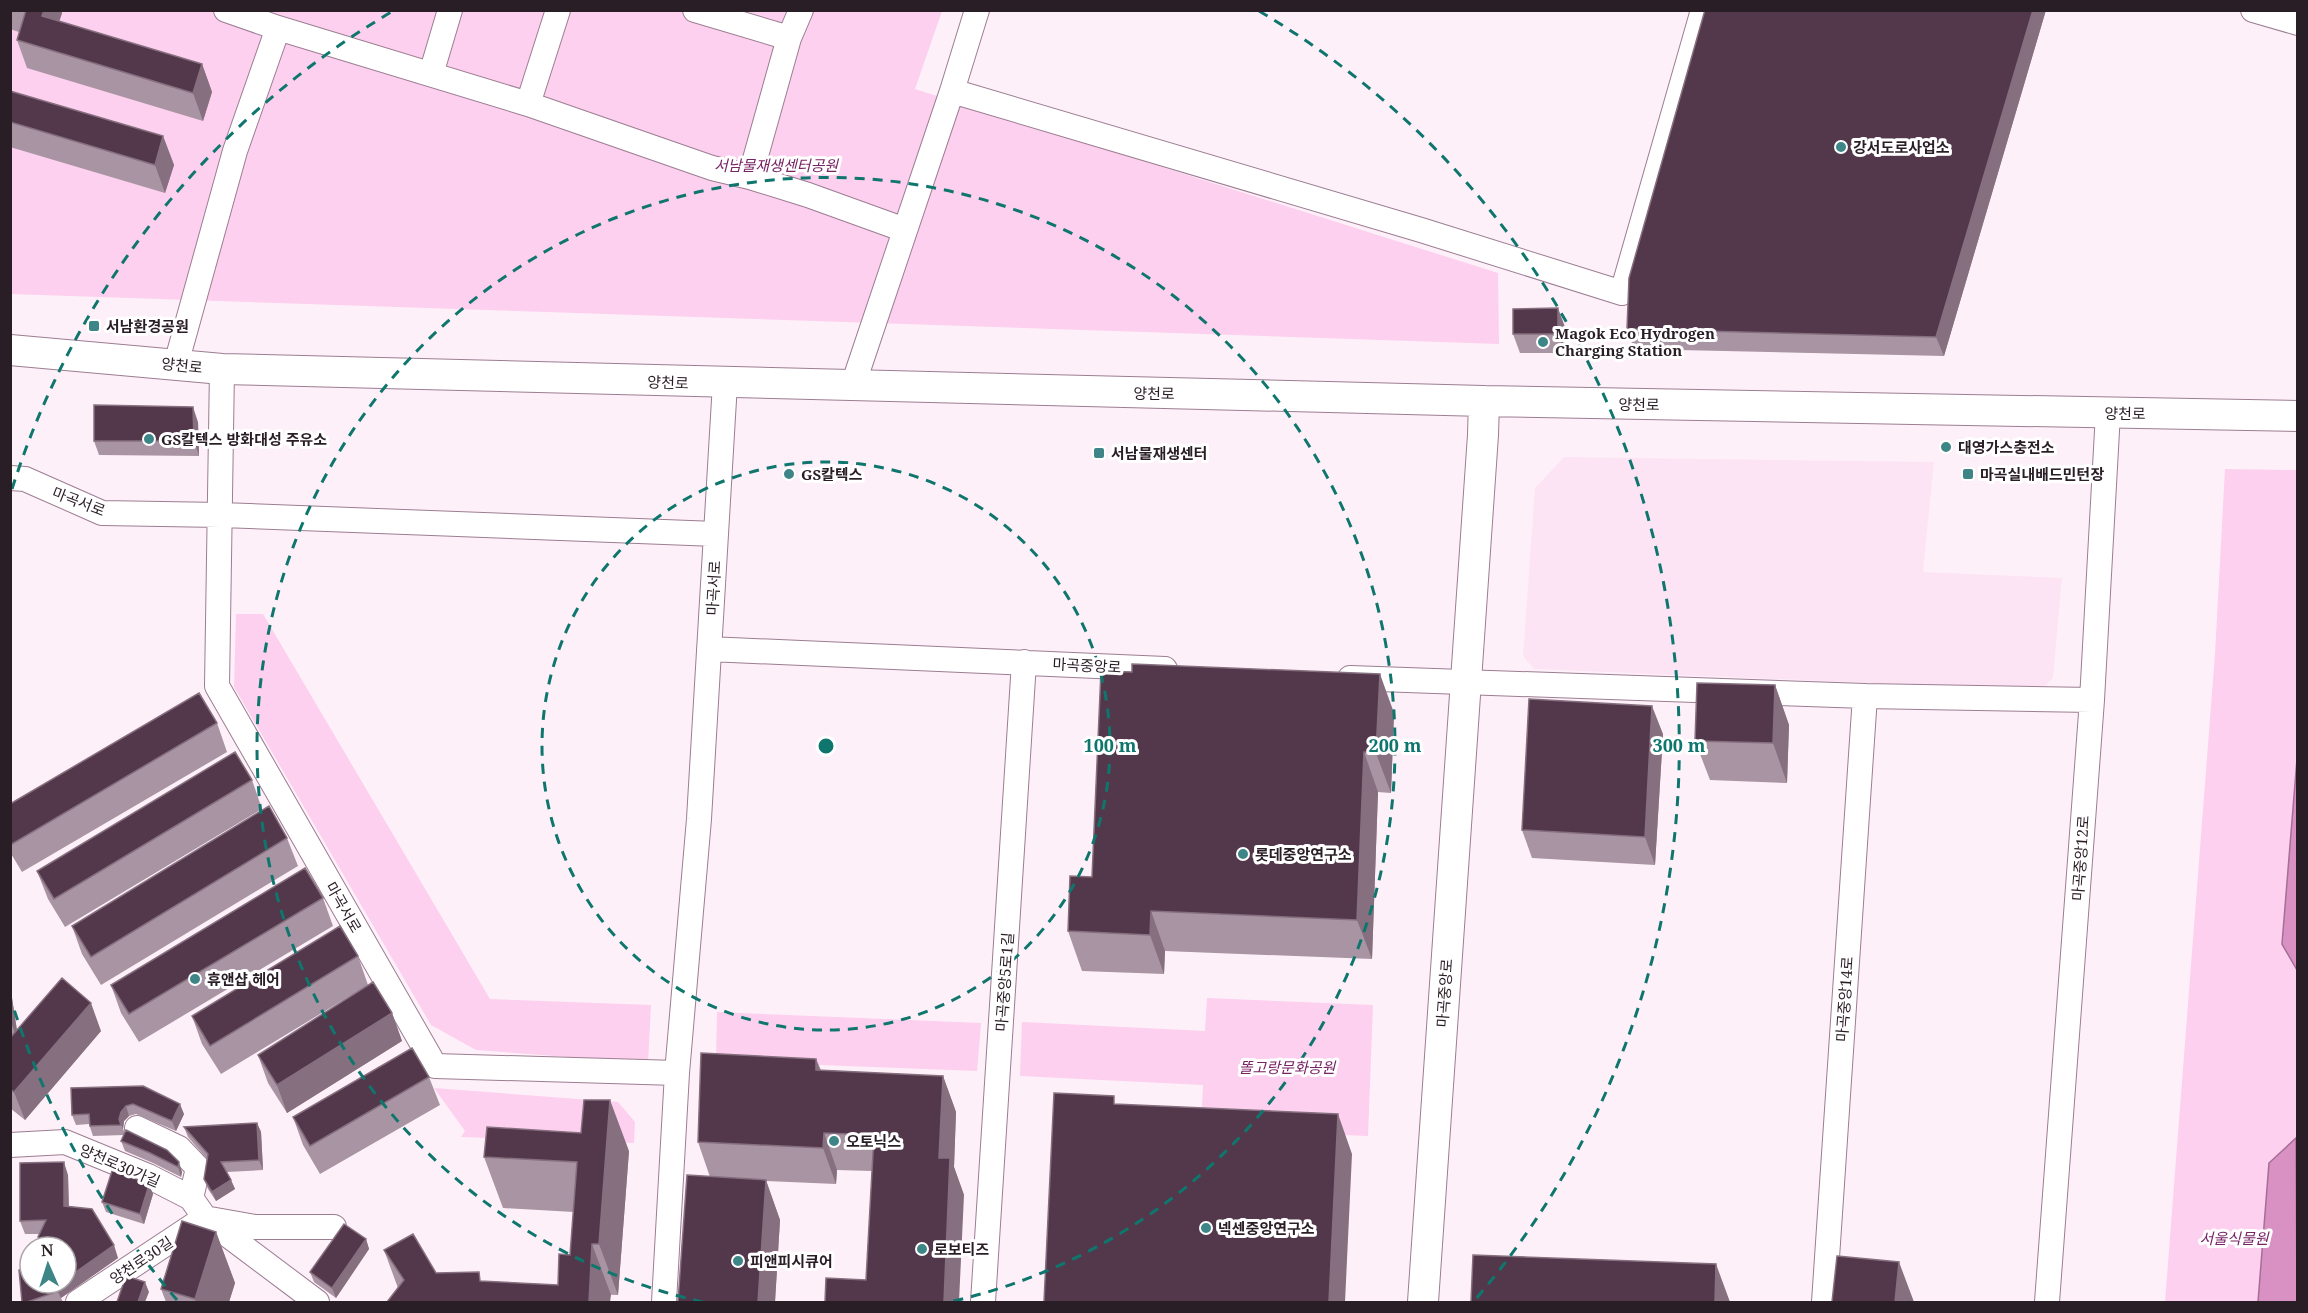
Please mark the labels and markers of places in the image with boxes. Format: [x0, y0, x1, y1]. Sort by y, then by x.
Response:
place label: 강서도로사업소 [1853, 137, 1950, 157]
marker: 강서도로사업소 [1834, 140, 1848, 154]
place label: 서남환경공원 [106, 316, 189, 336]
marker: 서남환경공원 [87, 319, 101, 333]
place label: Magok Eco Hydrogen Charging Station [1555, 323, 1715, 360]
marker: Magok Eco Hydrogen Charging Station [1536, 335, 1550, 349]
place label: GS칼텍스 방화대성 주유소 [161, 429, 327, 449]
marker: GS칼텍스 방화대성 주유소 [142, 432, 156, 446]
place label: 대영가스충전소 [1958, 437, 2055, 457]
marker: 대영가스충전소 [1939, 440, 1953, 454]
place label: 서남물재생센터 [1111, 443, 1208, 463]
marker: 서남물재생센터 [1092, 446, 1106, 460]
place label: GS칼텍스 [801, 464, 863, 484]
place label: 마곡실내배드민턴장 [1980, 464, 2104, 484]
marker: GS칼텍스 [782, 467, 796, 481]
marker: 마곡실내배드민턴장 [1961, 467, 1975, 481]
centre of rings [816, 736, 836, 756]
place label: 롯데중앙연구소 [1255, 844, 1352, 864]
marker: 롯데중앙연구소 [1236, 847, 1250, 861]
place label: 휴앤샵 헤어 [207, 969, 280, 989]
marker: 휴앤샵 헤어 [188, 972, 202, 986]
place label: 오토닉스 [846, 1131, 901, 1151]
marker: 오토닉스 [827, 1134, 841, 1148]
place label: 넥센중앙연구소 [1218, 1218, 1315, 1238]
marker: 넥센중앙연구소 [1199, 1221, 1213, 1235]
place label: 로보티즈 [934, 1239, 989, 1259]
marker: 로보티즈 [915, 1242, 929, 1256]
place label: 피앤피시큐어 [750, 1251, 833, 1271]
marker: 피앤피시큐어 [731, 1254, 745, 1268]

